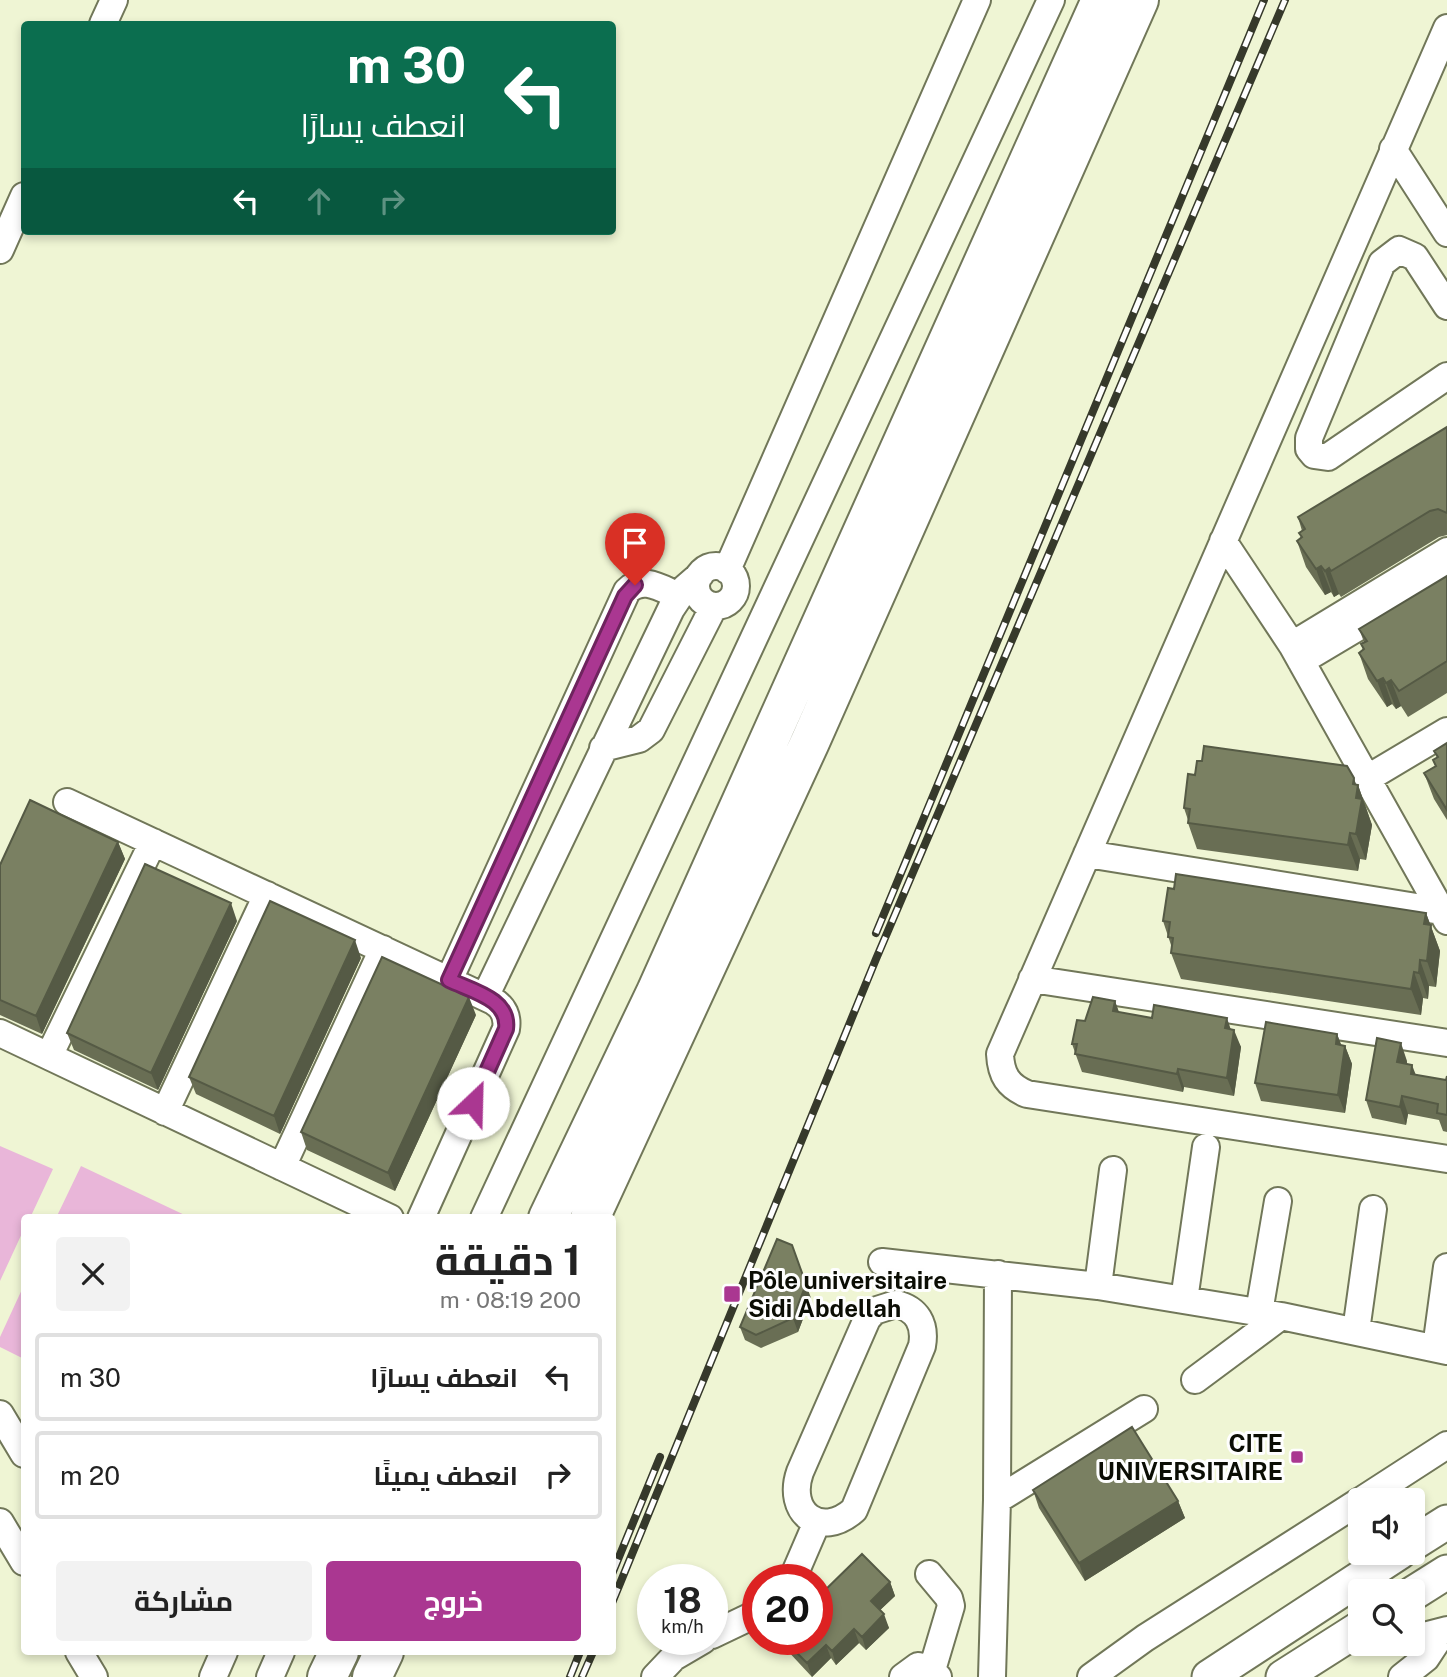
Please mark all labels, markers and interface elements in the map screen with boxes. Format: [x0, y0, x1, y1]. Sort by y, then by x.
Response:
text: 30 m [347, 36, 466, 94]
icon: left [490, 49, 581, 140]
text: انعطف يسارًا [300, 107, 466, 144]
icon: left [227, 182, 265, 220]
icon: ahead [300, 182, 338, 220]
icon: right [373, 182, 411, 220]
pin [605, 513, 665, 585]
icon: arrive [616, 524, 654, 562]
position arrow [436, 1066, 510, 1140]
text: 1 دقيقة [435, 1235, 581, 1284]
button: close [56, 1237, 130, 1311]
place label: Pôle universitaire Sidi Abdellah [748, 1266, 947, 1322]
marker: Pôle universitaire Sidi Abdellah [722, 1284, 742, 1304]
text: 200 m · 08:19 [440, 1286, 581, 1313]
icon: left [539, 1358, 577, 1396]
text: 30 m [60, 1362, 121, 1393]
text: انعطف يسارًا [370, 1362, 518, 1393]
place label: CITE UNIVERSITAIRE [1098, 1429, 1283, 1485]
marker: CITE UNIVERSITAIRE [1289, 1449, 1305, 1465]
icon: right [539, 1456, 577, 1494]
text: 20 m [60, 1460, 120, 1491]
text: انعطف يمينًا [374, 1460, 518, 1491]
map controls [1348, 1488, 1425, 1656]
button: sound [1348, 1488, 1425, 1565]
button: مشاركة [56, 1561, 312, 1641]
button: خروج [326, 1561, 581, 1641]
speed limit sign: 20 [742, 1564, 833, 1655]
button: search [1348, 1579, 1425, 1656]
text: 18 [663, 1580, 702, 1621]
text: km/h [661, 1616, 704, 1637]

